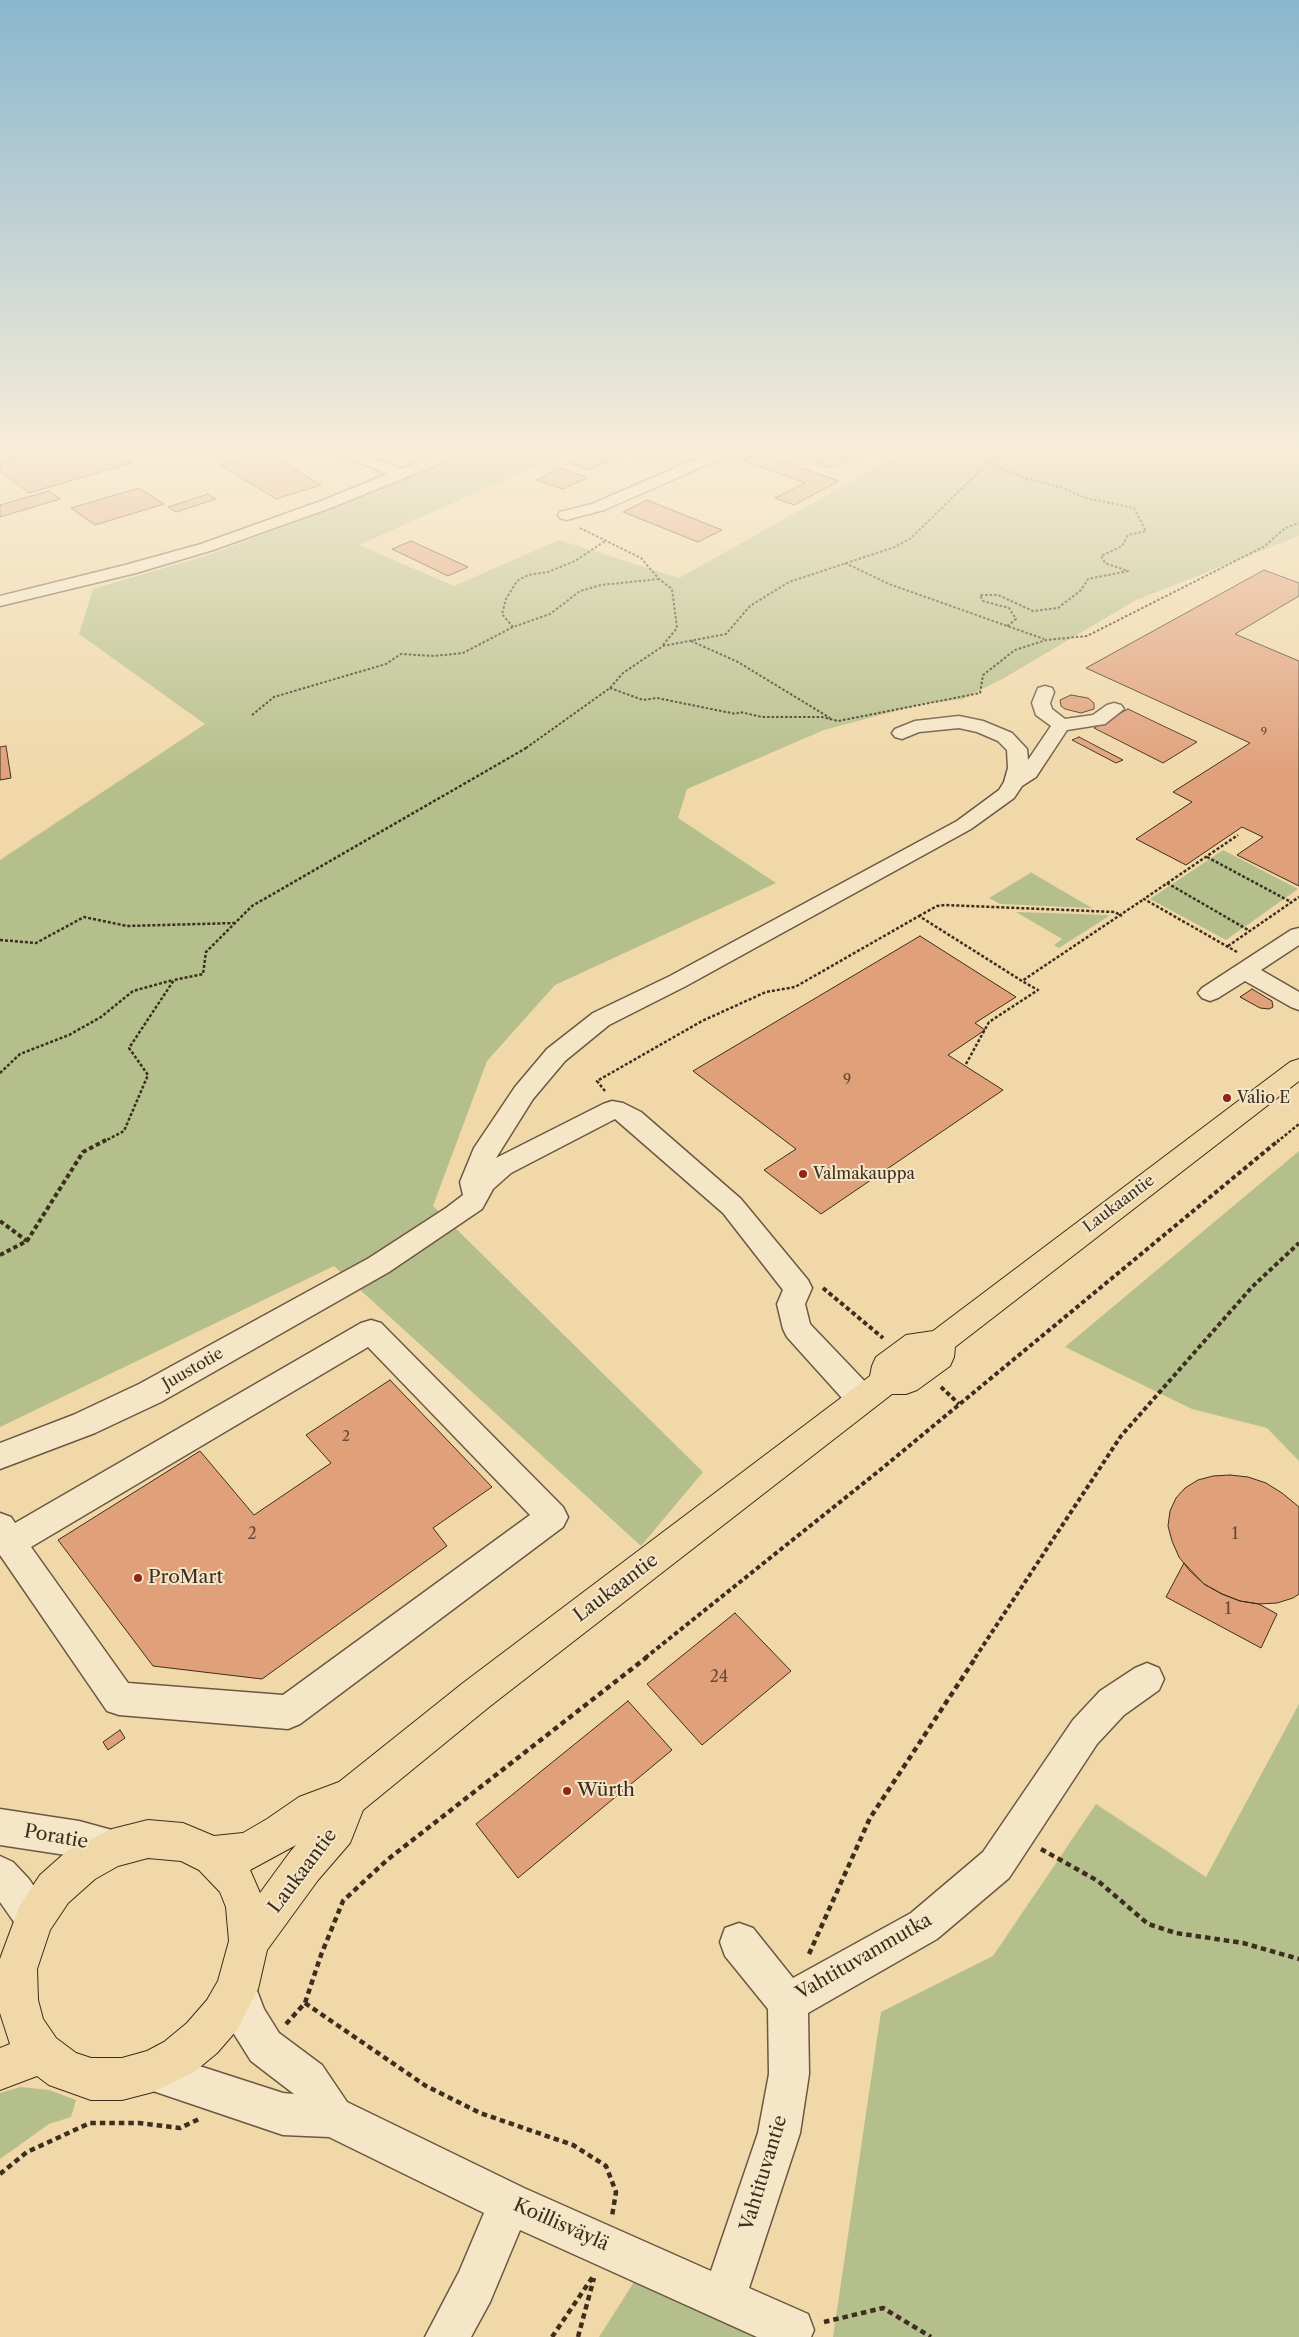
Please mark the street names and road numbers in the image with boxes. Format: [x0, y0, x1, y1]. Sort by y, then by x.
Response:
street label: Laukaantie [1080, 1171, 1158, 1237]
street label: Juustotie [159, 1344, 227, 1394]
street label: Laukaantie [569, 1549, 663, 1627]
street label: Poratie [22, 1820, 90, 1854]
street label: Laukaantie [264, 1824, 342, 1918]
street label: Vahtituvanmutka [792, 1909, 936, 2005]
street label: Vahtituvantie [736, 2113, 792, 2233]
street label: Koillisväylä [510, 2194, 612, 2256]

